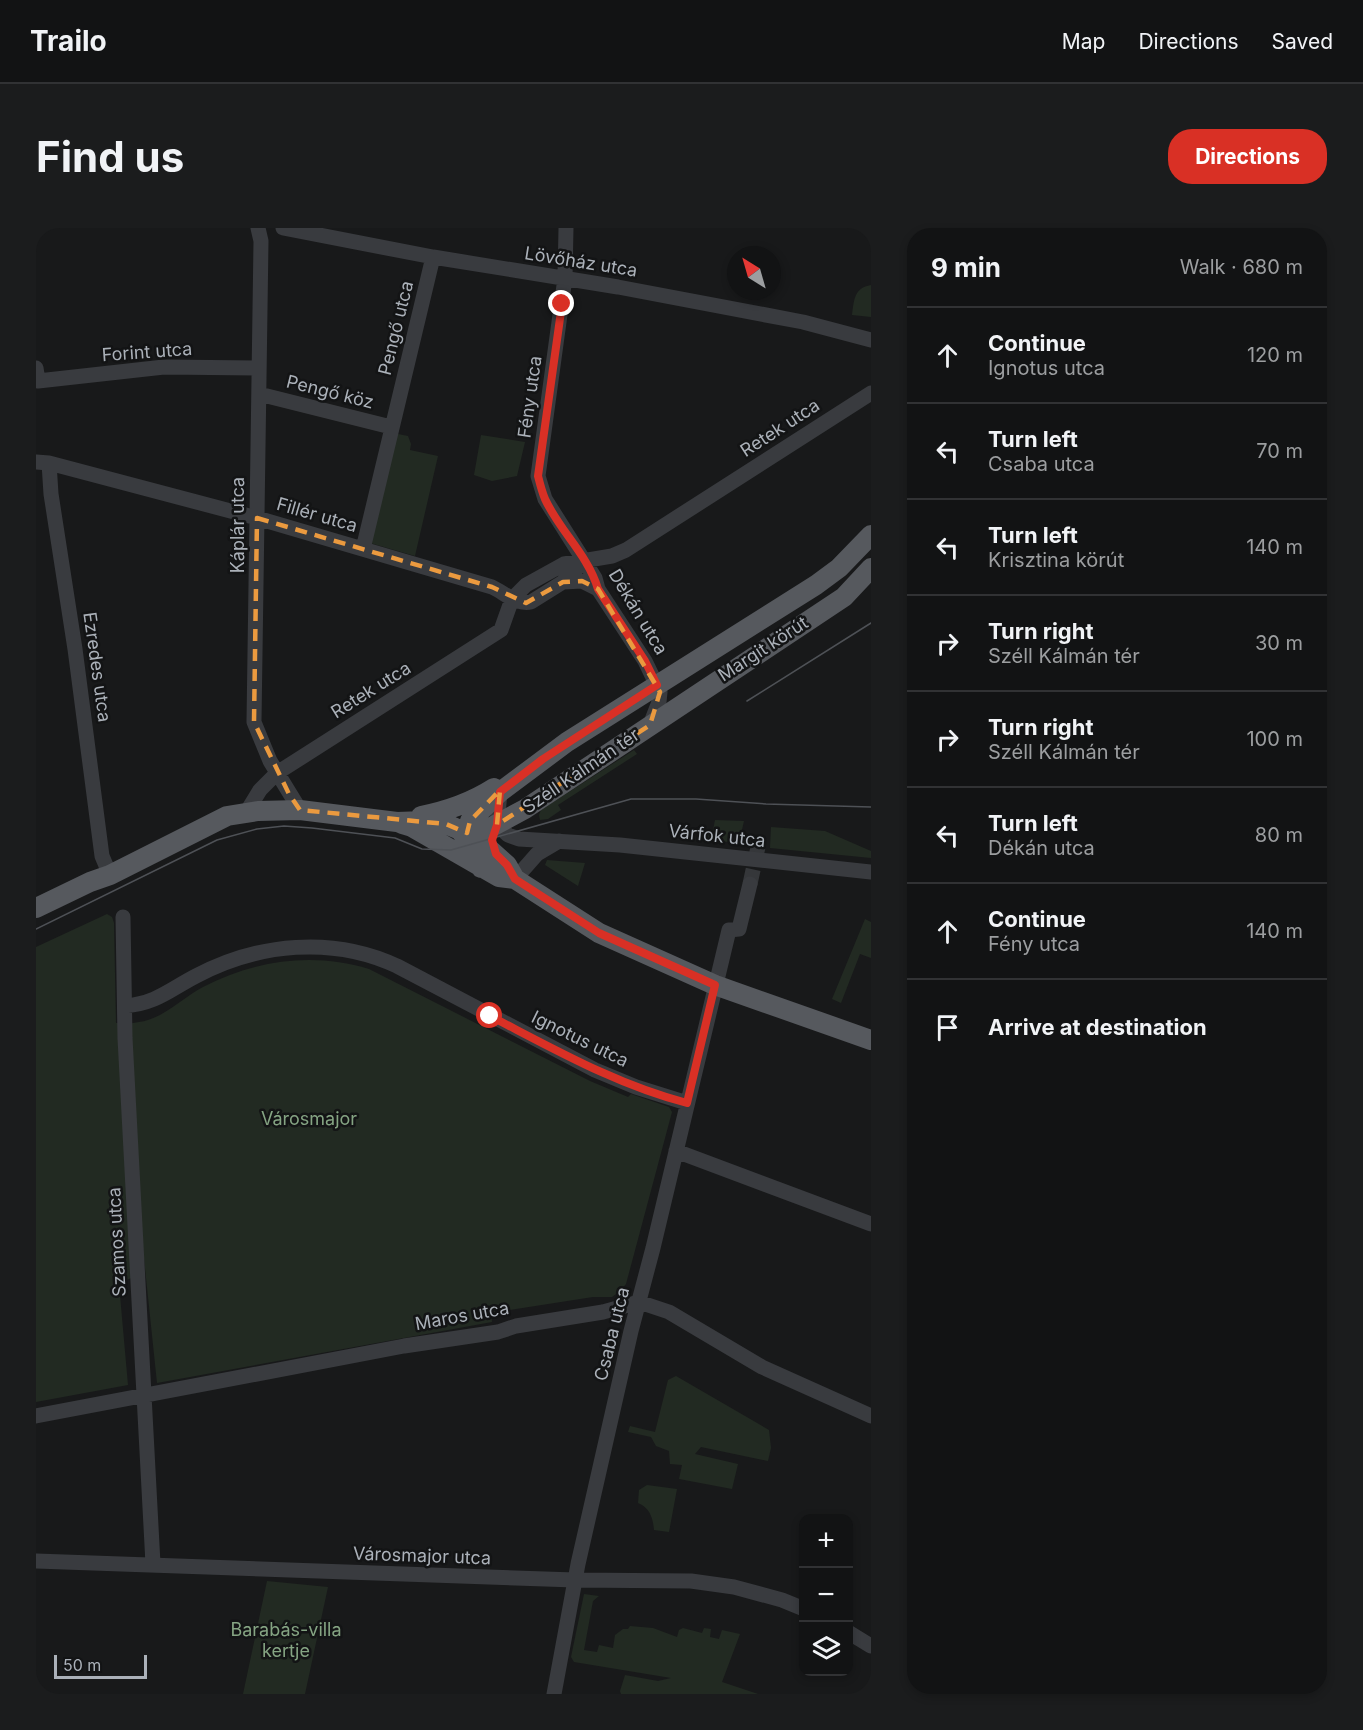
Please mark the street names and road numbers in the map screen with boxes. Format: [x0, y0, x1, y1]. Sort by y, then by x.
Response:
street label: Lövőház utca [523, 242, 639, 281]
street label: Pengő utca [374, 279, 417, 377]
street label: Forint utca [101, 338, 193, 365]
street label: Fény utca [513, 354, 546, 439]
street label: Pengő köz [284, 371, 376, 413]
street label: Retek utca [736, 394, 823, 461]
street label: Káplár utca [227, 477, 248, 573]
street label: Fillér utca [274, 493, 360, 536]
street label: Dékán utca [605, 565, 672, 658]
street label: Ezredes utca [79, 611, 116, 723]
street label: Margit körút [714, 612, 812, 685]
street label: Retek utca [327, 657, 414, 722]
street label: Széll Kálmán tér [518, 724, 643, 817]
street label: Várfok utca [667, 820, 767, 851]
street label: Ignotus utca [528, 1006, 632, 1071]
street label: Szamos utca [103, 1187, 130, 1297]
street label: Csaba utca [590, 1285, 633, 1383]
street label: Maros utca [413, 1297, 511, 1334]
street label: Városmajor utca [353, 1543, 491, 1568]

